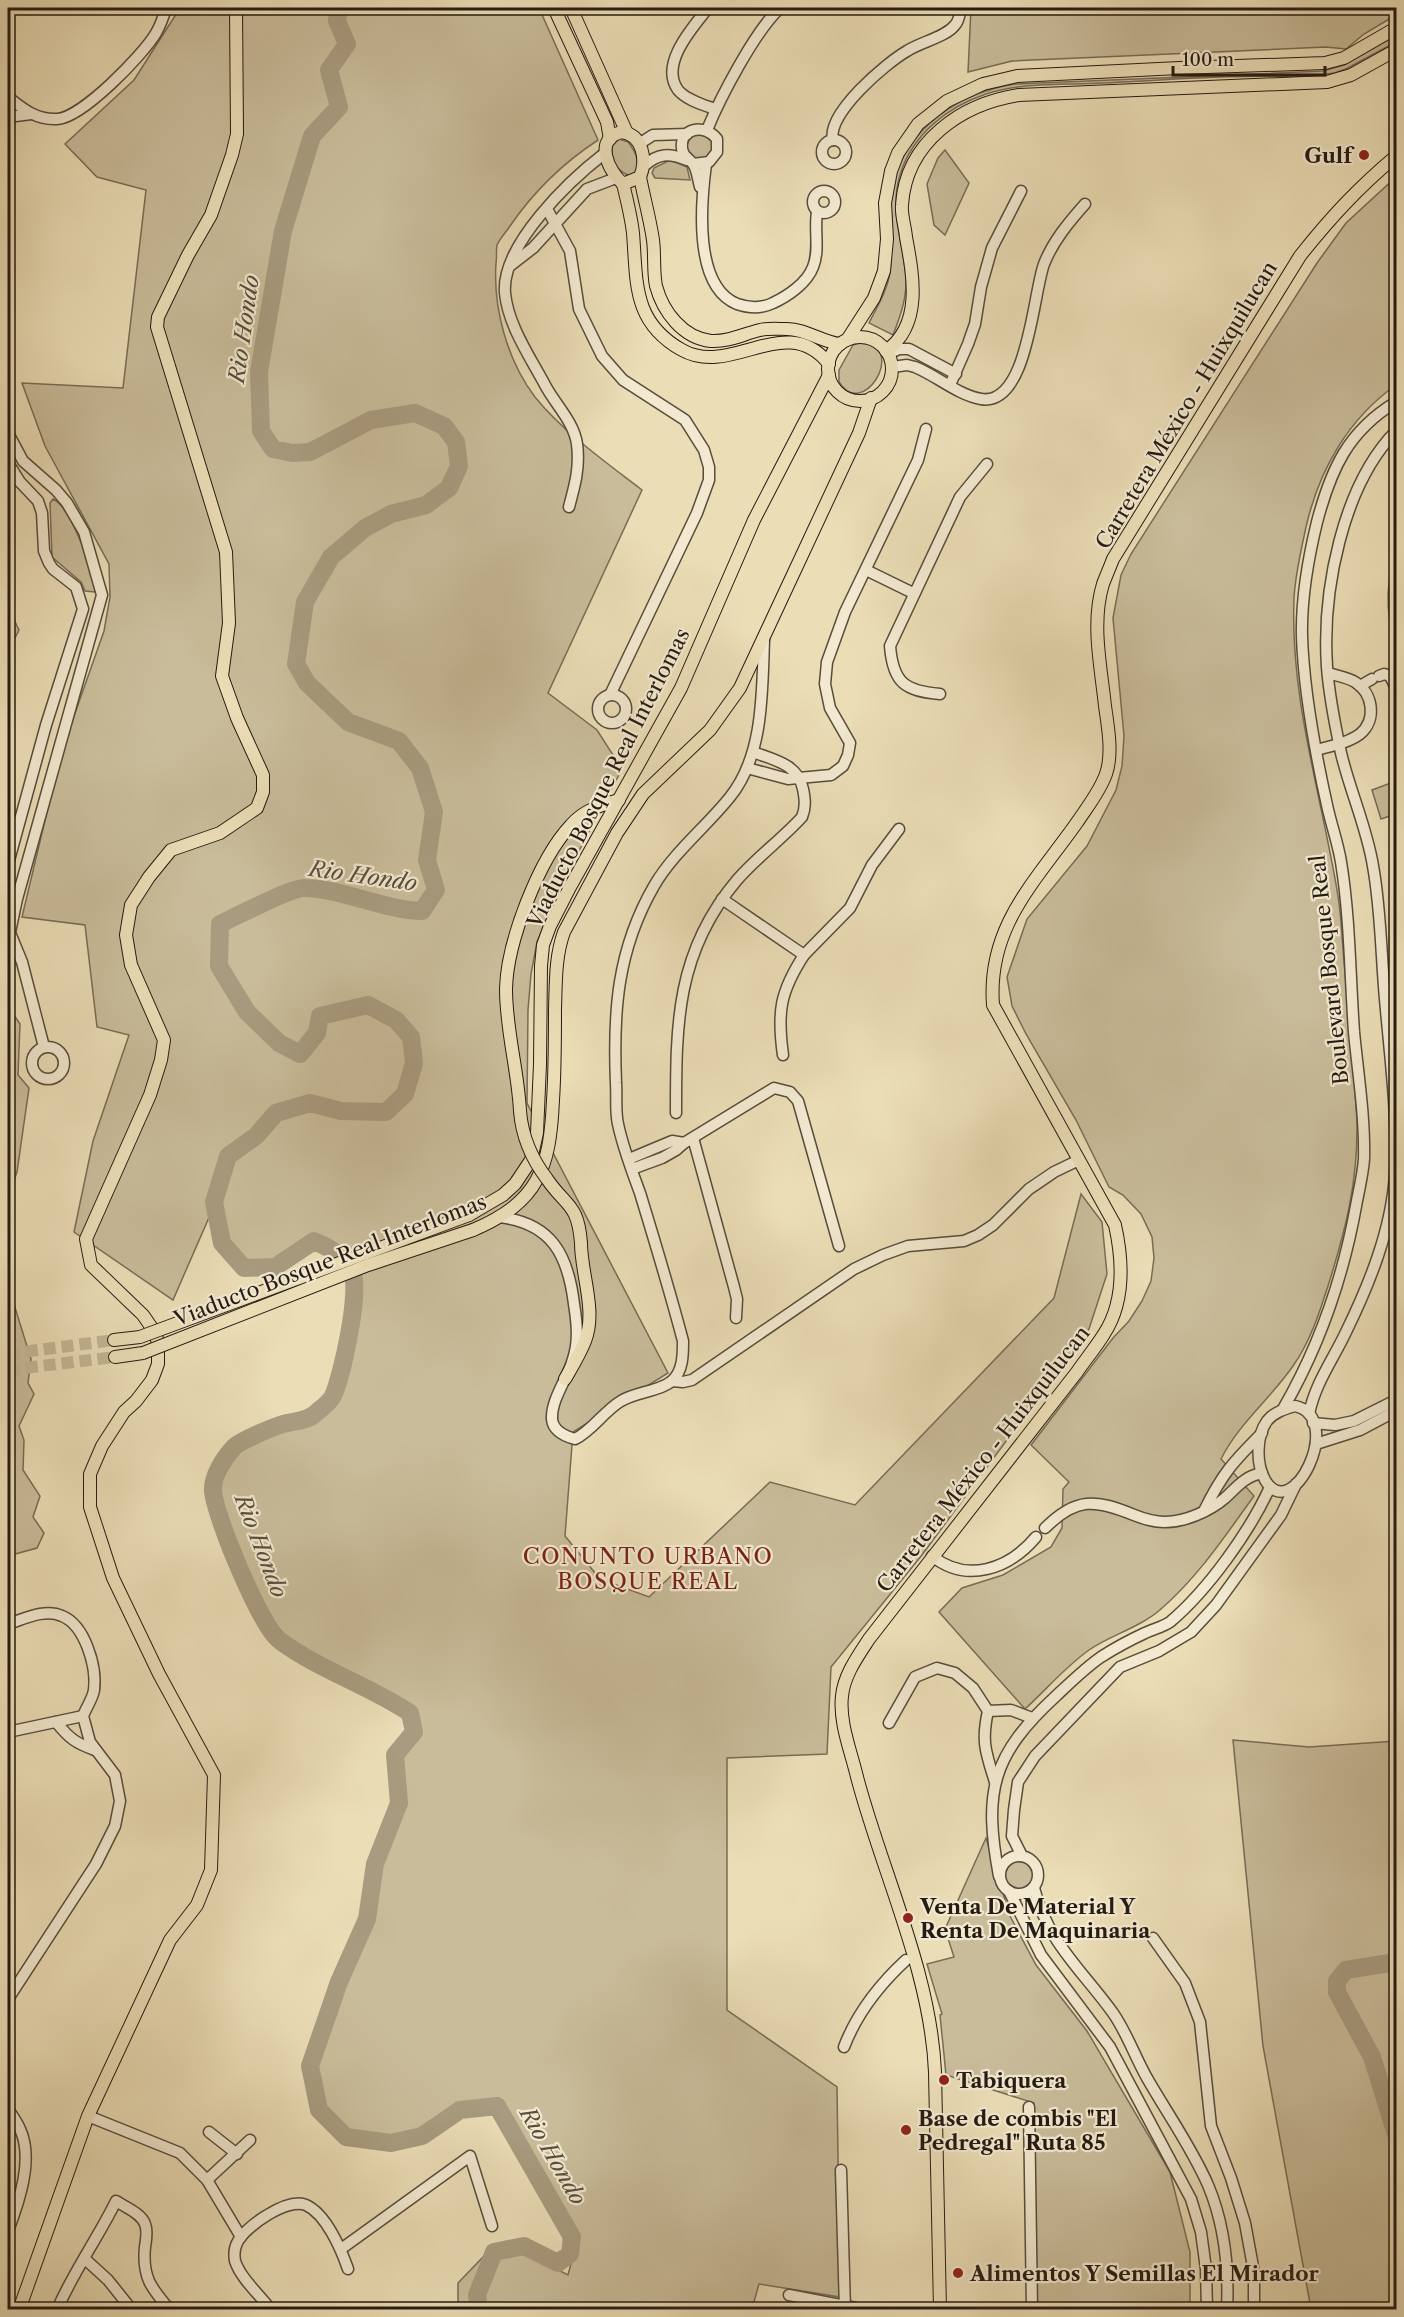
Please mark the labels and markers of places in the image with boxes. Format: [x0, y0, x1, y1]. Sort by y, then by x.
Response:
place label: Gulf [1304, 143, 1355, 168]
marker: Gulf [1357, 148, 1371, 162]
place label: Venta De Material Y Renta De Maquinaria [919, 1894, 1151, 1943]
marker: Venta De Material Y Renta De Maquinaria [901, 1911, 915, 1925]
place label: Tabiquera [956, 2068, 1067, 2093]
marker: Tabiquera [937, 2073, 951, 2087]
place label: Base de combis "El Pedregal" Ruta 85 [918, 2106, 1117, 2155]
marker: Base de combis "El Pedregal" Ruta 85 [899, 2123, 913, 2137]
place label: Alimentos Y Semillas El Mirador [969, 2261, 1319, 2286]
marker: Alimentos Y Semillas El Mirador [951, 2266, 965, 2280]

